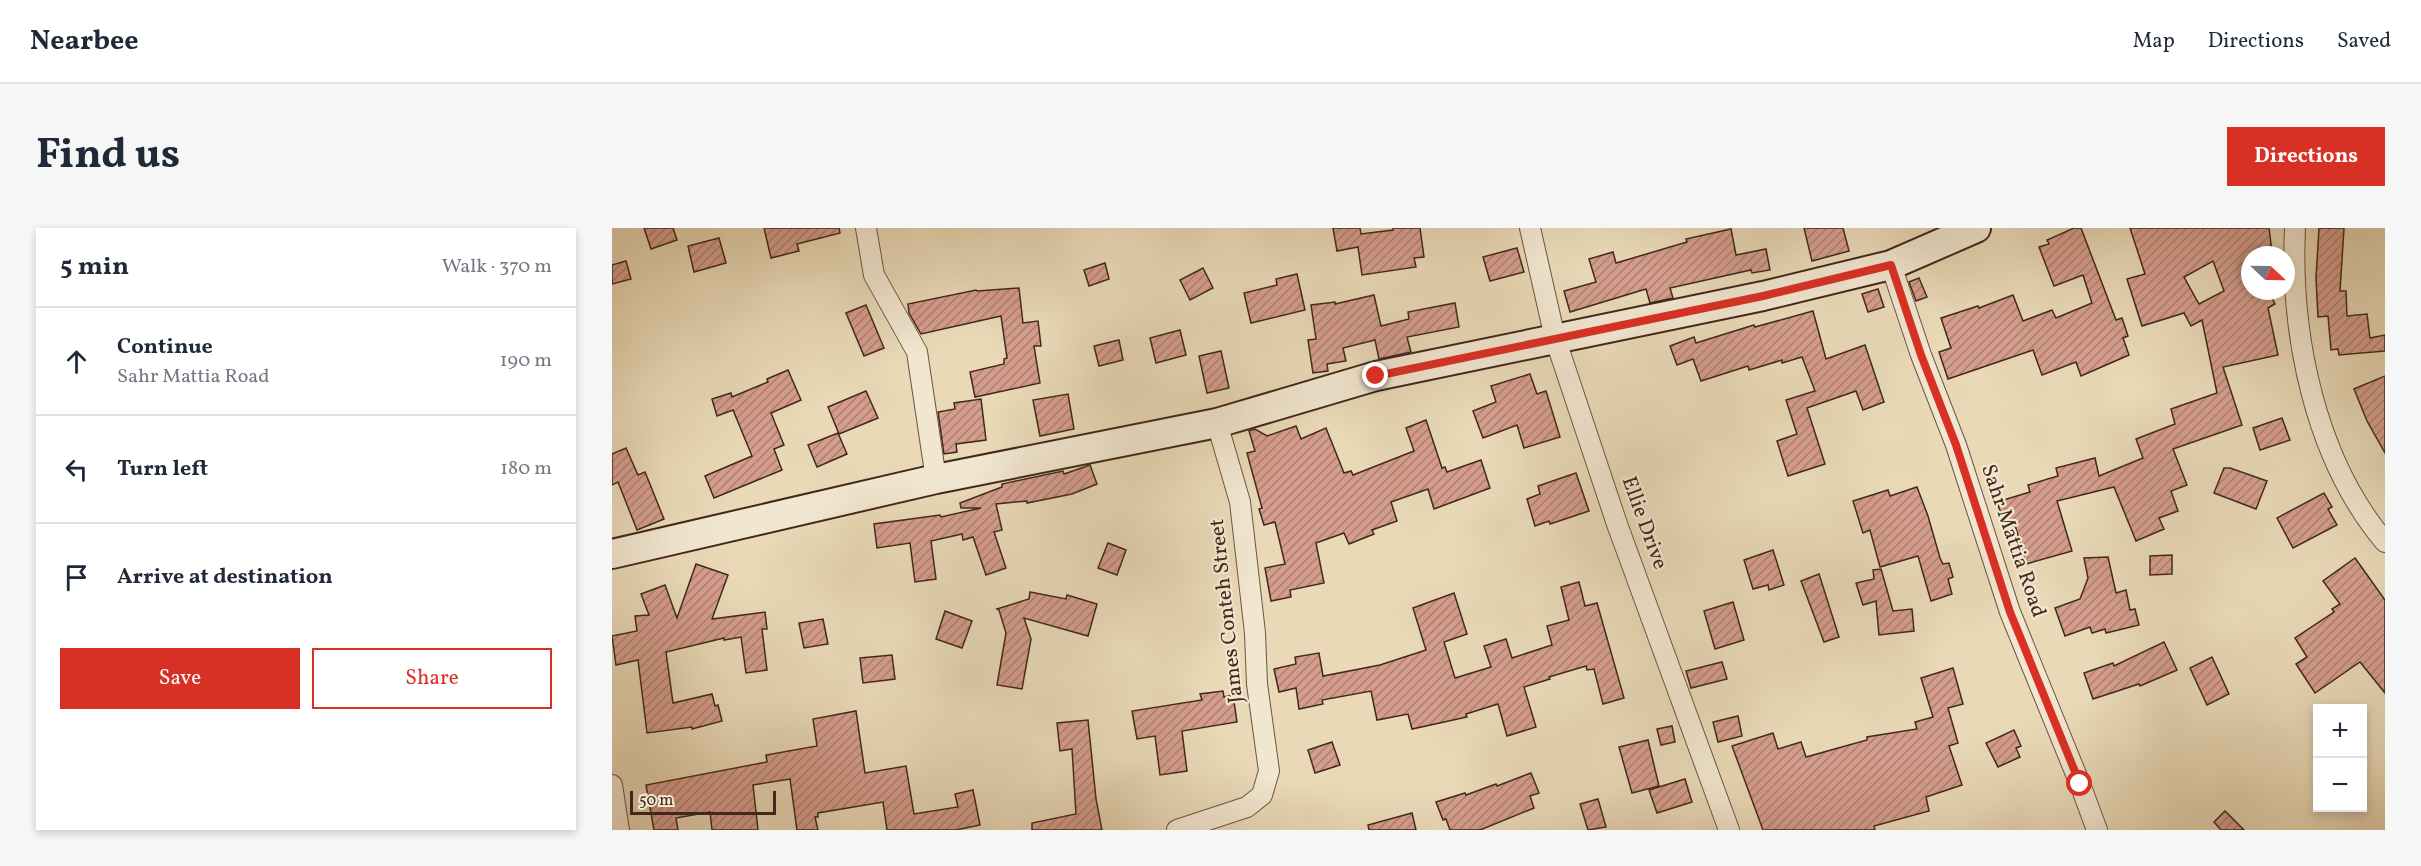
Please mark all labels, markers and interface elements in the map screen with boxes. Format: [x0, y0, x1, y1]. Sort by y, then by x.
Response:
text: Nearbee [30, 22, 139, 61]
text: Map [2133, 27, 2175, 56]
text: Directions [2208, 27, 2304, 56]
text: Saved [2337, 27, 2391, 56]
text: Find us [36, 127, 180, 186]
button: Directions [2227, 127, 2385, 186]
north arrow [2241, 246, 2295, 300]
text: 5 min [60, 249, 129, 285]
text: Walk · 370 m [442, 253, 552, 281]
text: Continue [117, 332, 213, 363]
icon: ahead [60, 345, 93, 378]
text: 190 m [500, 347, 552, 375]
route end [1362, 362, 1388, 388]
text: Sahr Mattia Road [117, 363, 270, 391]
icon: left [60, 453, 93, 486]
text: Turn left [117, 454, 208, 485]
text: 180 m [500, 455, 552, 483]
street label: Sahr Mattia Road [1973, 461, 2053, 621]
street label: Ellie Drive [1614, 472, 1674, 574]
street label: James Conteh Street [1203, 517, 1251, 705]
icon: arrive [60, 561, 93, 594]
text: Arrive at destination [117, 562, 333, 593]
button: Save [60, 648, 300, 709]
button: Share [312, 648, 552, 709]
map controls [2313, 704, 2367, 812]
button: + [2313, 704, 2367, 758]
button: − [2313, 758, 2367, 812]
route start [2066, 770, 2092, 796]
scale bar [630, 788, 776, 816]
text: 50 m [639, 790, 673, 812]

